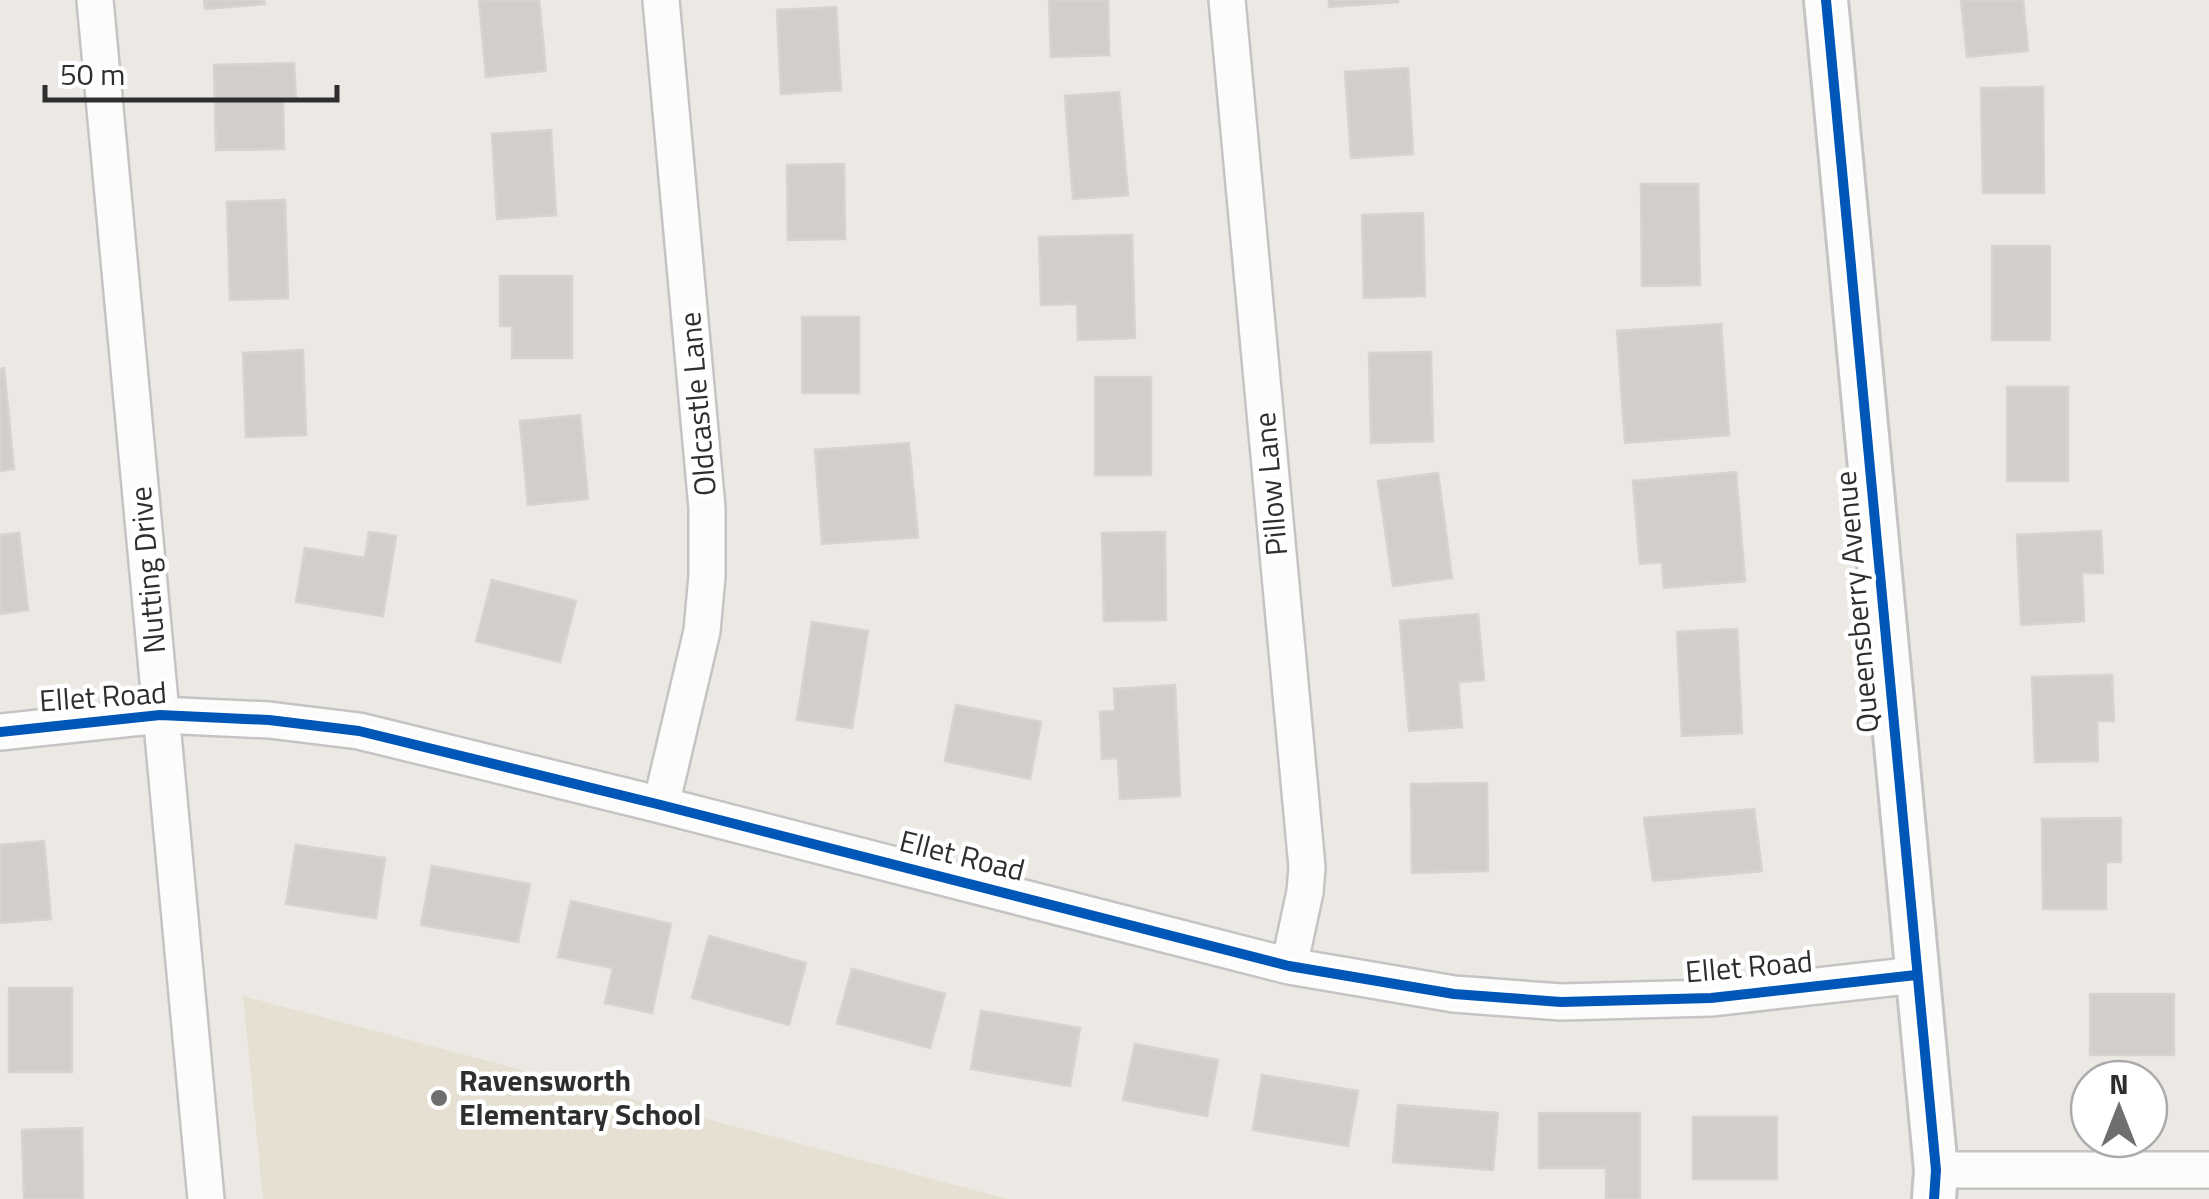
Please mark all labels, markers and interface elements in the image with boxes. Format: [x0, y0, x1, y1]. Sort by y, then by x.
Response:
scale bar [45, 40, 338, 102]
text: 50 m [60, 51, 125, 97]
street label: Oldcastle Lane [666, 310, 728, 498]
street label: Pillow Lane [1241, 410, 1299, 558]
street label: Queensberry Avenue [1822, 469, 1890, 735]
street label: Nutting Drive [117, 485, 177, 656]
street label: Ellet Road [38, 669, 168, 723]
street label: Ellet Road [895, 817, 1030, 893]
street label: Ellet Road [1683, 938, 1814, 994]
place label: Ravensworth Elementary School [459, 1057, 701, 1137]
north arrow [2069, 1059, 2169, 1159]
text: N [2109, 1062, 2129, 1105]
marker: Ravensworth Elementary School [428, 1087, 450, 1109]

